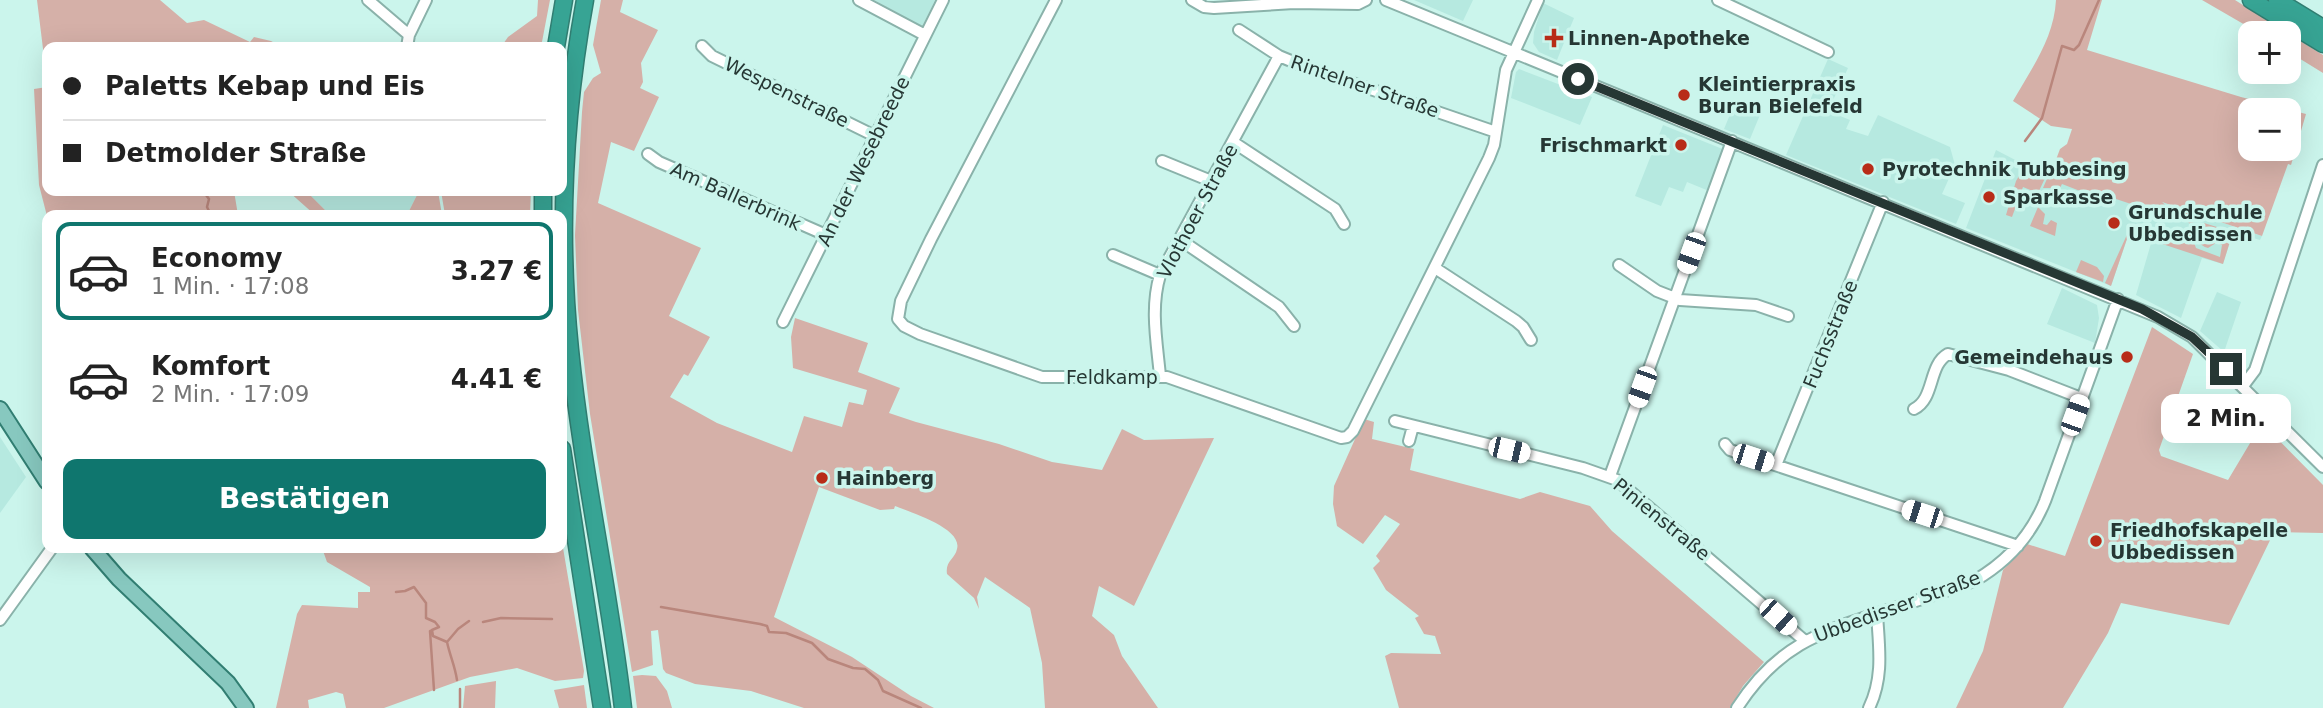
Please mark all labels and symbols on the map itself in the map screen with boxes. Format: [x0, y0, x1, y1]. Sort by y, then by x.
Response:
place label: Linnen-Apotheke [1568, 27, 1750, 49]
marker: Linnen-Apotheke [1546, 30, 1562, 46]
street label: Rintelner Straße [1288, 50, 1442, 122]
street label: Wespenstraße [721, 52, 853, 132]
route start [1562, 63, 1594, 95]
street label: An der Wesebreede [812, 72, 914, 250]
place label: Kleintierpraxis Buran Bielefeld [1698, 73, 1863, 117]
marker: Kleintierpraxis Buran Bielefeld [1676, 87, 1692, 103]
place label: Frischmarkt [1540, 134, 1667, 156]
marker: Frischmarkt [1673, 137, 1689, 153]
street label: Vlothoer Straße [1152, 140, 1242, 282]
street label: Am Ballerbrink [667, 157, 805, 235]
place label: Pyrotechnik Tubbesing [1882, 158, 2127, 180]
marker: Pyrotechnik Tubbesing [1860, 161, 1876, 177]
place label: Sparkasse [2003, 186, 2113, 208]
marker: Sparkasse [1981, 189, 1997, 205]
place label: Grundschule Ubbedissen [2128, 201, 2263, 245]
marker: Grundschule Ubbedissen [2106, 215, 2122, 231]
car [1674, 230, 1709, 276]
street label: Fuchsstraße [1798, 277, 1862, 391]
place label: Gemeindehaus [1954, 346, 2113, 368]
marker: Gemeindehaus [2119, 349, 2135, 365]
route end [2210, 353, 2242, 385]
car [1625, 364, 1660, 410]
street label: Feldkamp [1066, 366, 1158, 388]
car [2058, 392, 2093, 438]
callout: 2 Min. [2161, 394, 2291, 442]
car [1487, 435, 1532, 465]
car [1730, 442, 1777, 474]
place label: Hainberg [836, 467, 934, 489]
marker: Hainberg [814, 470, 830, 486]
street label: Pinienstraße [1609, 473, 1715, 565]
car [1899, 498, 1946, 530]
place label: Friedhofskapelle Ubbedissen [2110, 519, 2288, 563]
marker: Friedhofskapelle Ubbedissen [2088, 533, 2104, 549]
street label: Ubbedisser Straße [1811, 566, 1983, 646]
car [1756, 595, 1801, 639]

